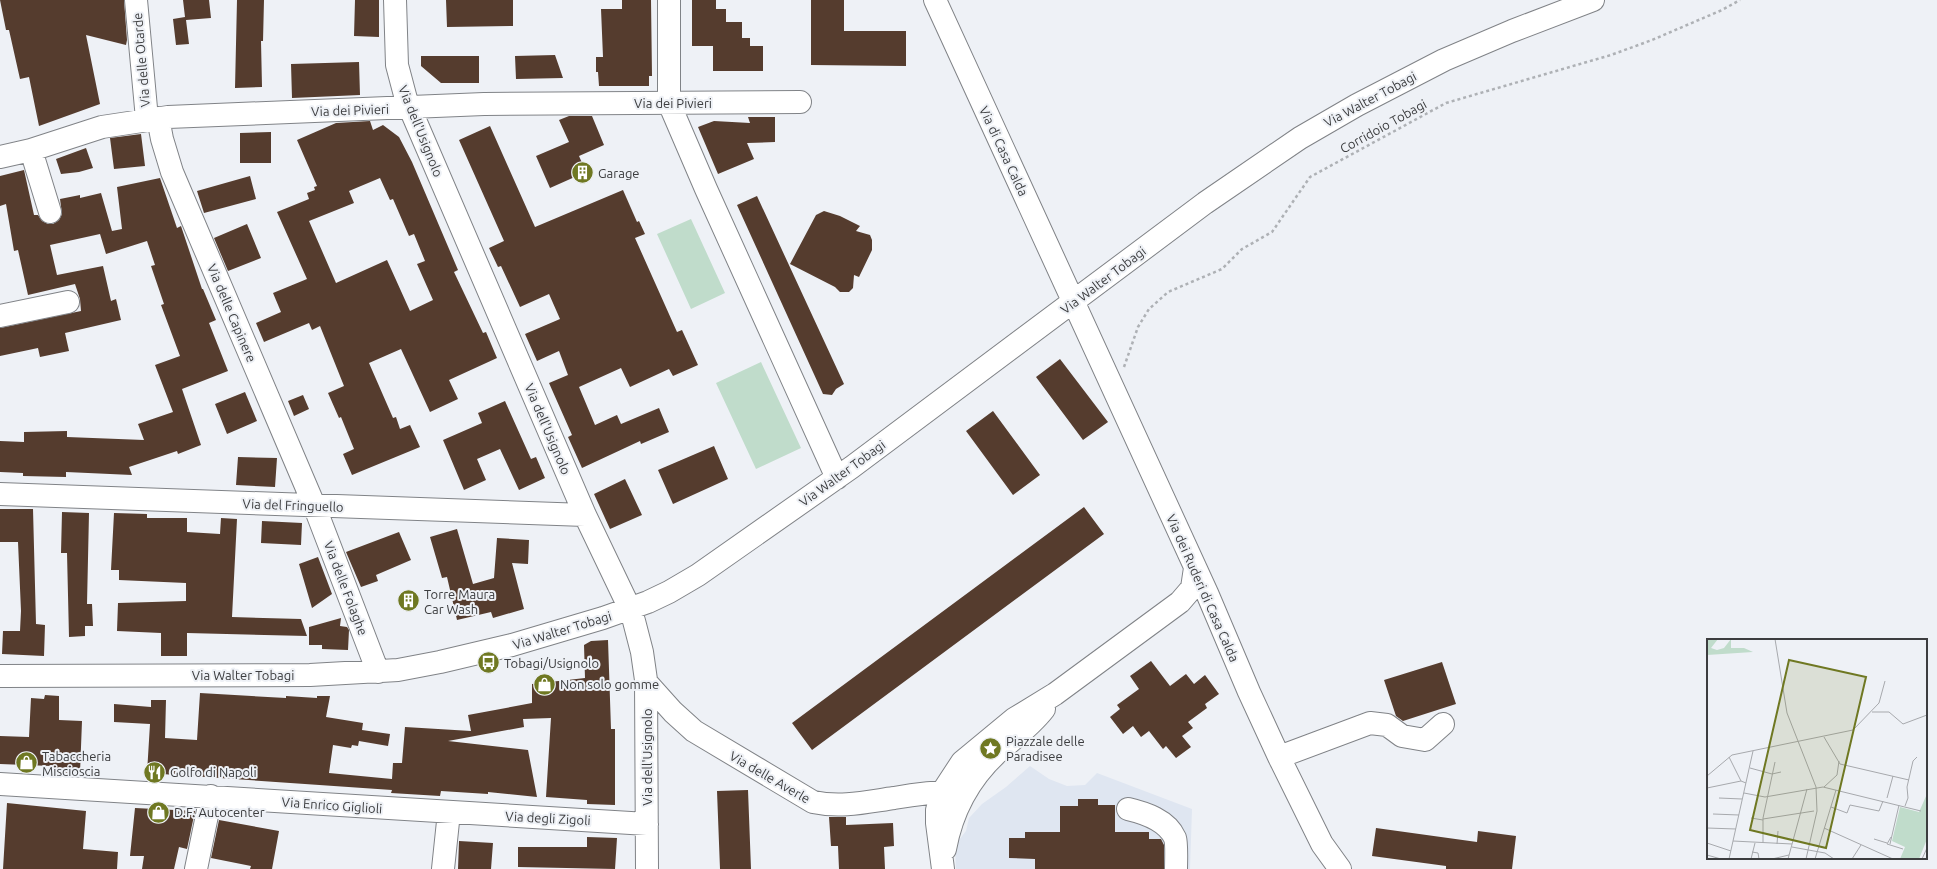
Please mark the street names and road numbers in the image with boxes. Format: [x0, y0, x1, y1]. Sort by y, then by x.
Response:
street label: Via delle Otarde [130, 12, 152, 108]
street label: Via Walter Tobagi [1321, 69, 1419, 129]
street label: Via dell'Usignolo [396, 83, 446, 179]
street label: Via dei Pivieri [634, 96, 712, 110]
street label: Corridoio Tobagi [1337, 96, 1429, 156]
street label: Via dei Pivieri [311, 102, 389, 118]
street label: Via di Casa Calda [977, 104, 1031, 198]
street label: Via Walter Tobagi [1058, 244, 1148, 316]
street label: Via delle Capinere [205, 262, 259, 364]
street label: Via dell'Usignolo [523, 381, 573, 477]
street label: Via Walter Tobagi [796, 437, 888, 509]
street label: Via del Fringuello [242, 496, 344, 514]
street label: Via dei Ruderi di Casa Calda [1164, 512, 1242, 664]
street label: Via delle Folaghe [322, 539, 370, 637]
street label: Via Walter Tobagi [511, 608, 613, 652]
street label: Via Walter Tobagi [192, 668, 294, 682]
street label: Via dell'Usignolo [640, 708, 654, 806]
street label: Via delle Averle [727, 748, 813, 806]
street label: Via Enrico Giglioli [281, 794, 383, 816]
street label: Via degli Zigoli [505, 809, 591, 827]

